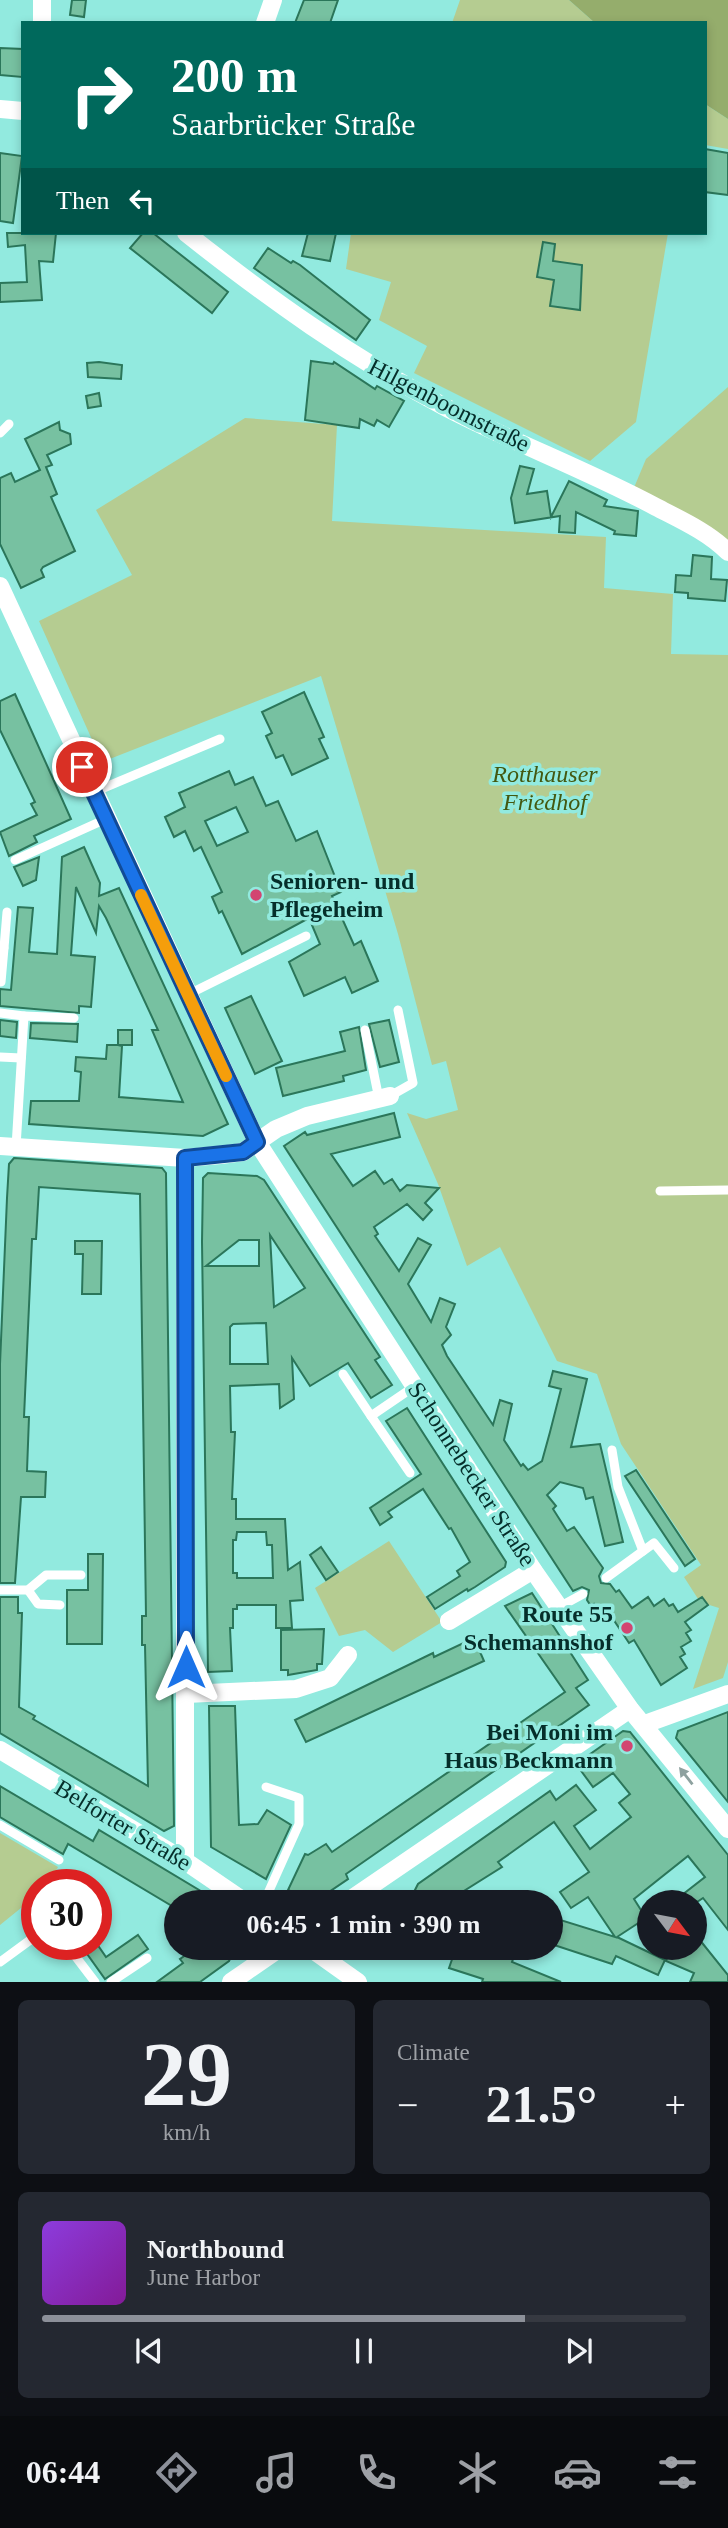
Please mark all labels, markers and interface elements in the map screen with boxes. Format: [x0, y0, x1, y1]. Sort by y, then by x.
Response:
text: 200 m [171, 48, 298, 103]
icon: right [56, 49, 147, 140]
text: Saarbrücker Straße [171, 106, 415, 142]
icon: left [123, 182, 161, 220]
text: Then [56, 186, 109, 215]
street label: Hilgenboomstraße [364, 353, 534, 457]
pin [52, 737, 112, 797]
icon: arrive [63, 748, 101, 786]
park label: Rotthauser Friedhof [491, 761, 598, 815]
place label: Senioren- und Pflegeheim [270, 868, 415, 922]
marker: Senioren- und Pflegeheim [248, 887, 264, 903]
street label: Schonnebecker Straße [403, 1377, 541, 1571]
place label: Route 55 Schemannshof [464, 1601, 614, 1655]
marker: Route 55 Schemannshof [619, 1620, 635, 1636]
position arrow [149, 1630, 223, 1704]
place label: Bei Moni im Haus Beckmann [444, 1719, 613, 1773]
marker: Bei Moni im Haus Beckmann [619, 1738, 635, 1754]
one-way arrow [678, 1767, 693, 1785]
street label: Belforter Straße [50, 1774, 196, 1876]
speed limit sign: 30 [21, 1869, 112, 1960]
north arrow [637, 1890, 707, 1960]
map controls [637, 1890, 707, 1960]
text: 06:45 · 1 min · 390 m [247, 1910, 481, 1939]
text: 29 [141, 2024, 232, 2125]
text: Climate [397, 2040, 470, 2065]
text: 21.5° [486, 2076, 597, 2133]
text: − [397, 2084, 418, 2126]
text: + [665, 2084, 686, 2126]
text: km/h [163, 2120, 210, 2145]
text: Northbound [147, 2235, 284, 2264]
text: June Harbor [147, 2265, 260, 2290]
icon: previous [130, 2332, 168, 2370]
icon: pause [345, 2332, 383, 2370]
icon: next [560, 2332, 598, 2370]
icon: directions [152, 2448, 201, 2497]
icon: music [252, 2448, 301, 2497]
icon: phone [352, 2448, 401, 2497]
icon: climate [453, 2448, 502, 2497]
icon: car [553, 2448, 602, 2497]
icon: filters [653, 2448, 702, 2497]
text: 06:44 [26, 2454, 100, 2490]

